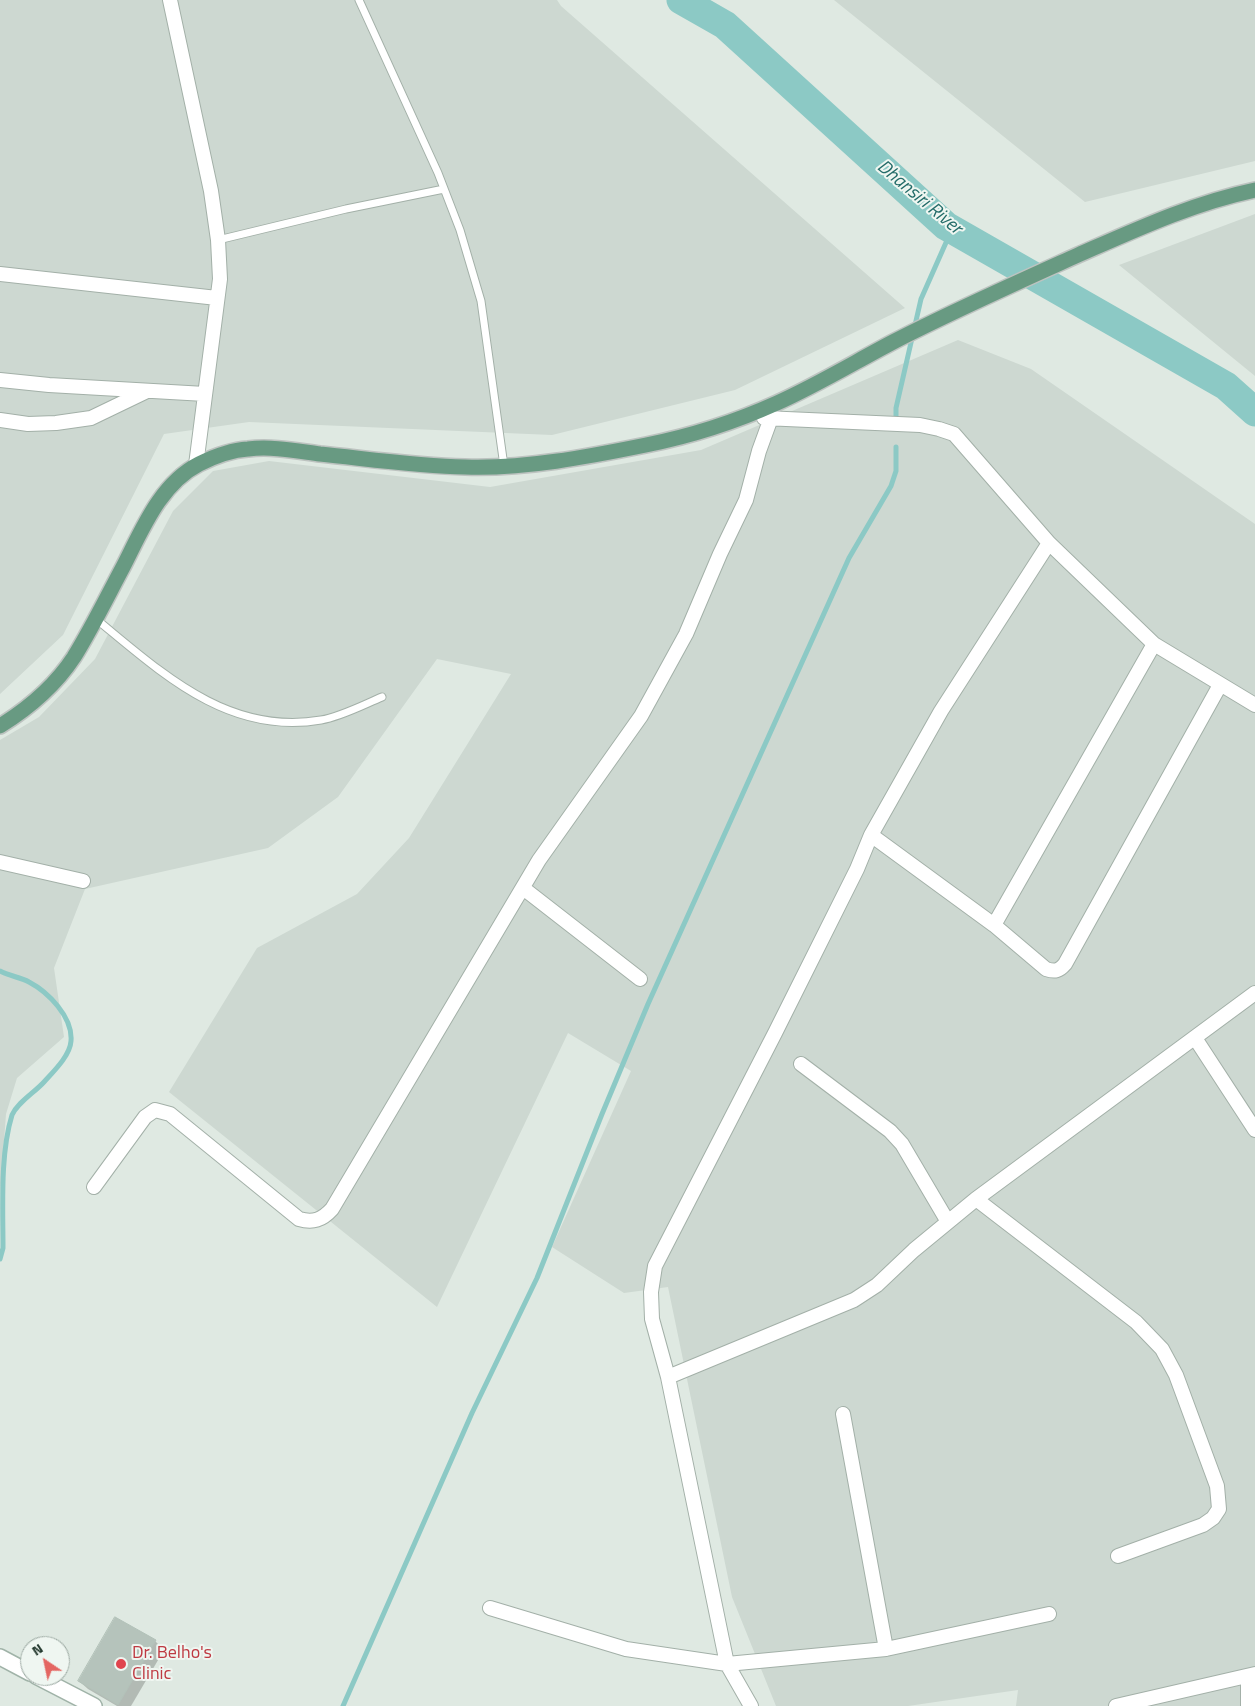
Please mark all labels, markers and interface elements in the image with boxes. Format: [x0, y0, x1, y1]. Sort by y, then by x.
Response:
water label: Dhansiri River [872, 156, 966, 240]
north arrow [20, 1636, 70, 1686]
text: N [27, 1638, 47, 1660]
place label: Dr. Belho's Clinic [132, 1643, 212, 1686]
marker: Dr. Belho's Clinic [114, 1657, 128, 1671]

